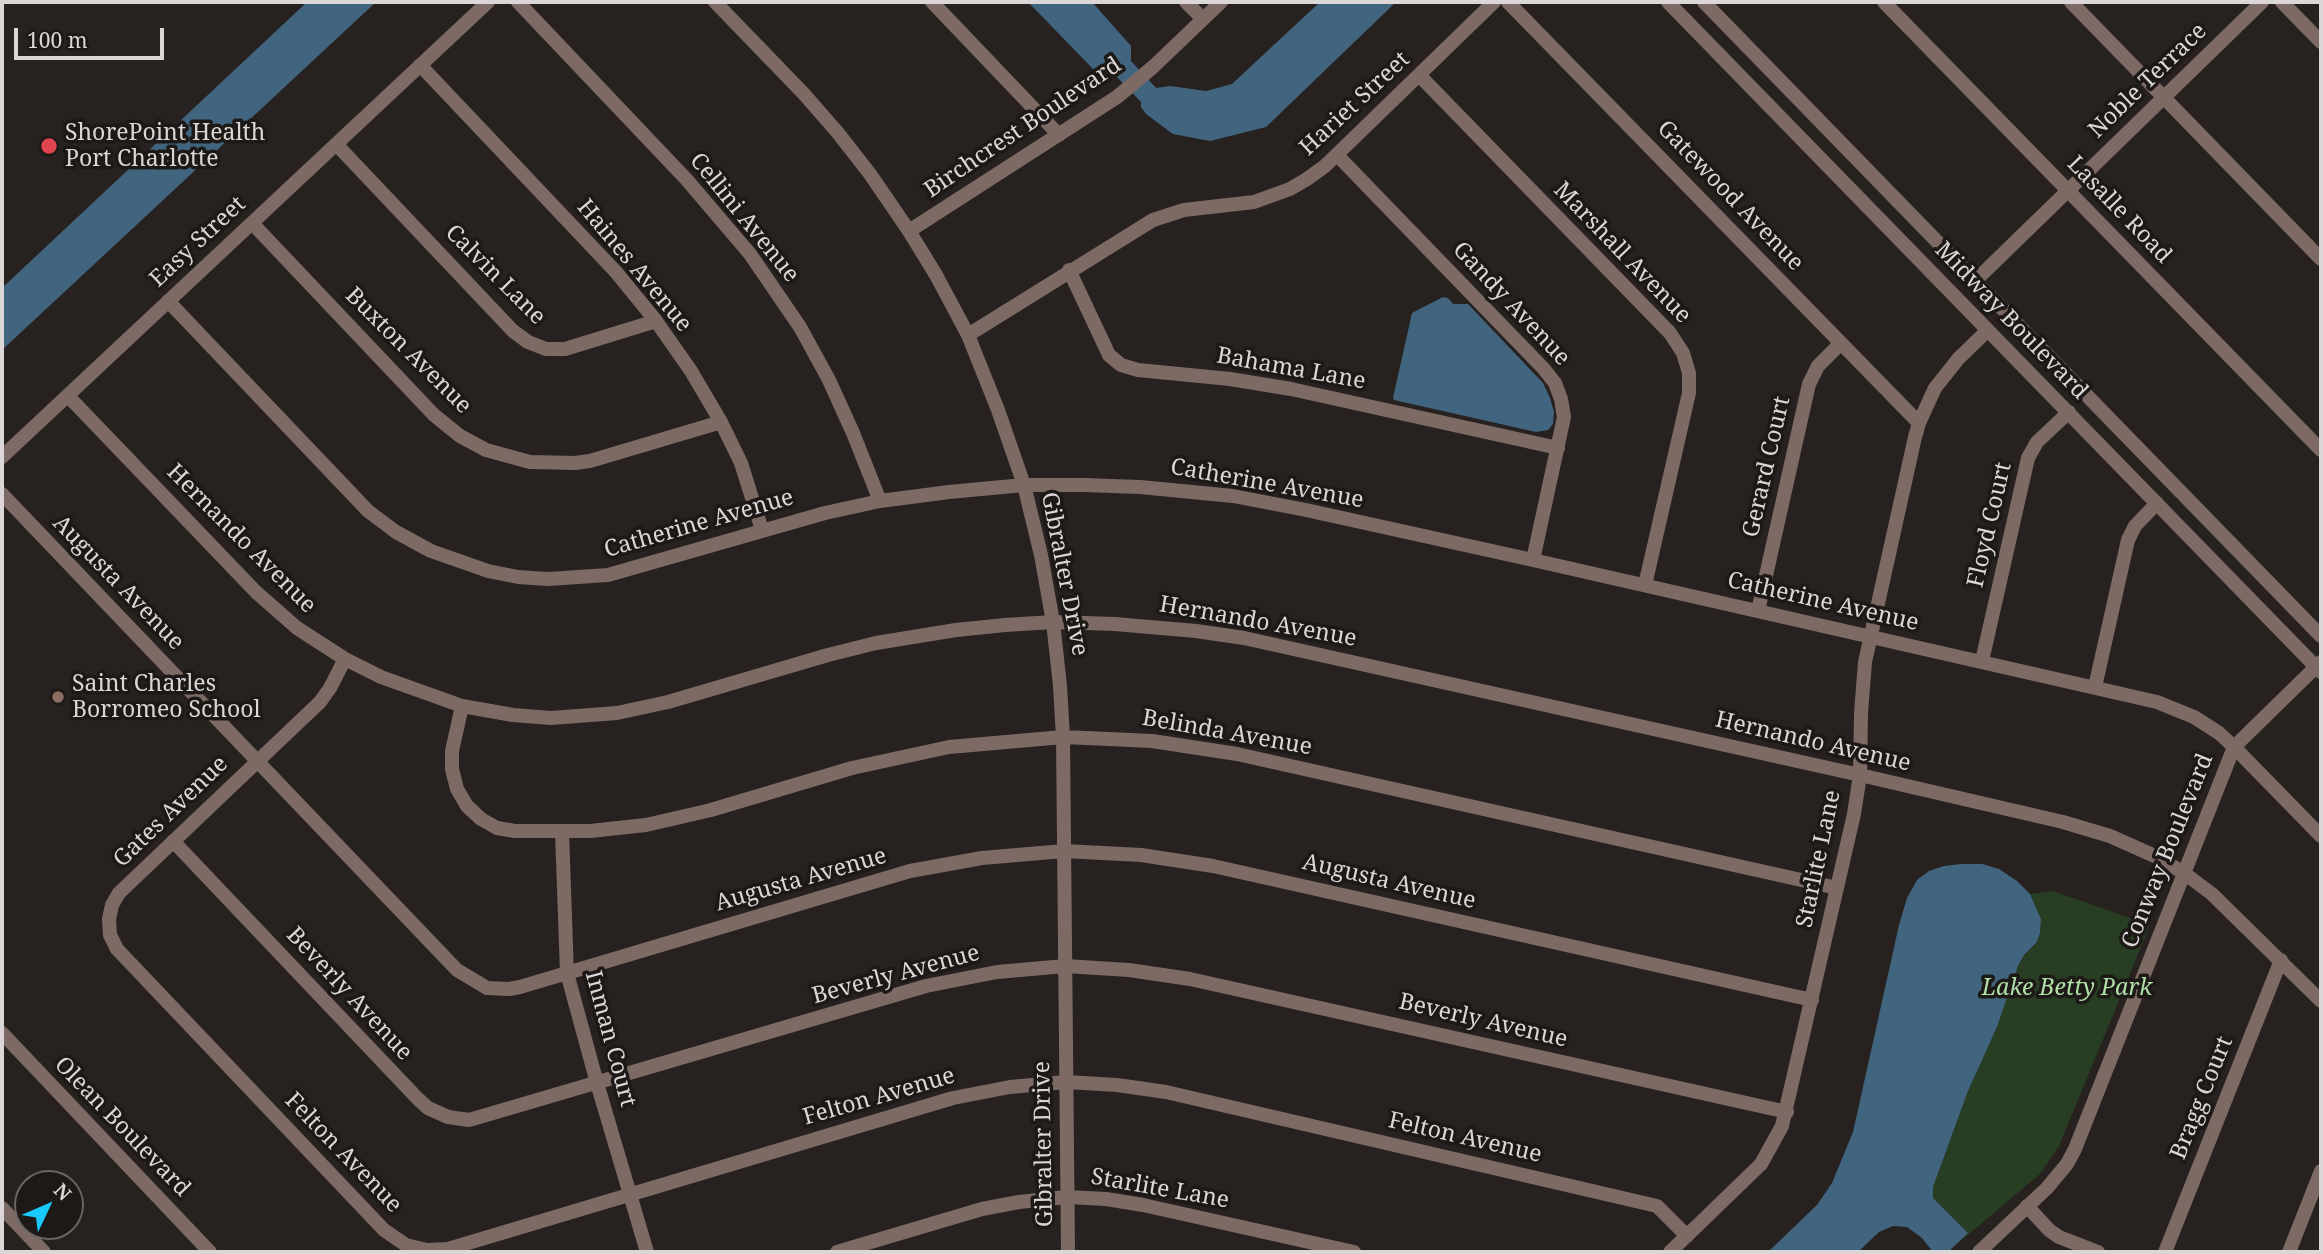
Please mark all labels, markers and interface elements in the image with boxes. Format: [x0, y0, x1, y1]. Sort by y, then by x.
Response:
scale bar [18, 14, 168, 58]
street label: Noble Terrace [2083, 18, 2213, 144]
text: 100 m [27, 26, 88, 54]
street label: Hariet Street [1294, 46, 1416, 162]
street label: Birchcrest Boulevard [919, 52, 1127, 204]
street label: Gatewood Avenue [1651, 115, 1809, 277]
place label: ShorePoint Health Port Charlotte [65, 119, 265, 173]
marker: ShorePoint Health Port Charlotte [39, 136, 59, 156]
street label: Cellini Avenue [683, 148, 805, 288]
street label: Lasalle Road [2061, 151, 2177, 269]
street label: Marshall Avenue [1548, 177, 1696, 329]
street label: Easy Street [144, 191, 252, 293]
street label: Haines Avenue [571, 194, 697, 338]
street label: Calvin Lane [439, 219, 551, 331]
street label: Gandy Avenue [1447, 236, 1575, 372]
street label: Midway Boulevard [1929, 237, 2093, 405]
street label: Buxton Avenue [339, 282, 477, 420]
street label: Bahama Lane [1214, 342, 1368, 396]
street label: Gerard Court [1737, 394, 1797, 540]
street label: Catherine Avenue [1168, 453, 1366, 515]
street label: Hernando Avenue [161, 459, 321, 619]
street label: Floyd Court [1962, 460, 2018, 590]
street label: Catherine Avenue [601, 484, 797, 564]
street label: Gibralter Drive [1035, 490, 1093, 658]
street label: Augusta Avenue [47, 510, 189, 656]
street label: Catherine Avenue [1725, 567, 1921, 637]
street label: Hernando Avenue [1157, 591, 1359, 653]
place label: Saint Charles Borromeo School [72, 670, 261, 724]
marker: Saint Charles Borromeo School [50, 689, 66, 705]
street label: Belinda Avenue [1140, 704, 1314, 762]
street label: Hernando Avenue [1713, 706, 1913, 778]
street label: Conway Boulevard [2116, 750, 2220, 952]
street label: Gates Avenue [108, 751, 234, 873]
street label: Starlite Lane [1791, 788, 1847, 930]
street label: Augusta Avenue [712, 842, 890, 918]
street label: Augusta Avenue [1300, 849, 1478, 915]
street label: Beverly Avenue [280, 922, 418, 1066]
street label: Beverly Avenue [809, 939, 983, 1011]
street label: Inman Court [579, 968, 641, 1110]
park label: Lake Betty Park [1982, 974, 2152, 1002]
street label: Beverly Avenue [1396, 988, 1570, 1054]
street label: Bragg Court [2165, 1033, 2239, 1163]
street label: Olean Boulevard [48, 1051, 196, 1203]
street label: Gibralter Drive [1029, 1061, 1059, 1227]
street label: Felton Avenue [800, 1062, 958, 1132]
street label: Felton Avenue [279, 1087, 407, 1219]
street label: Felton Avenue [1386, 1107, 1544, 1169]
street label: Starlite Lane [1089, 1163, 1231, 1215]
north arrow [14, 1170, 84, 1240]
text: N [48, 1177, 77, 1206]

